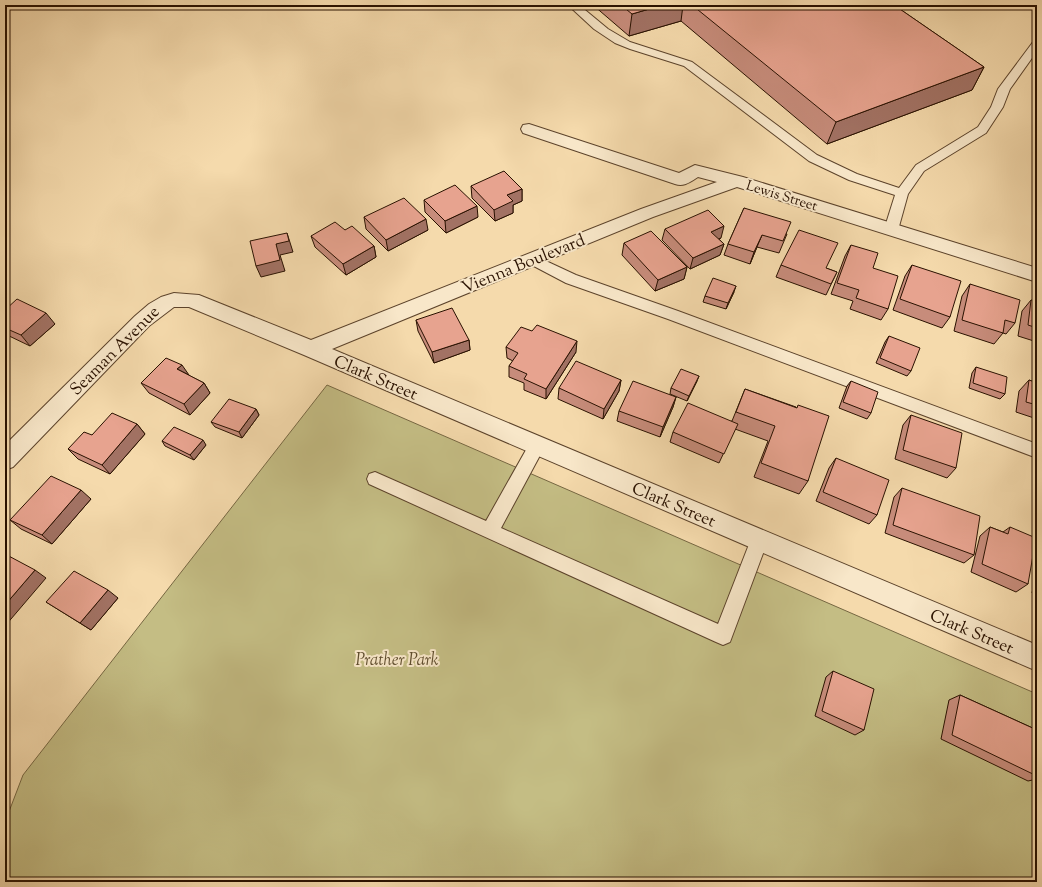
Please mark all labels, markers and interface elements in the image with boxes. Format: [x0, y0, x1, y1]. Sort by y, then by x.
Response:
street label: Lewis Street [743, 177, 820, 217]
street label: Vienna Boulevard [458, 229, 590, 301]
street label: Seaman Avenue [65, 301, 166, 402]
street label: Clark Street [330, 350, 421, 407]
street label: Clark Street [628, 477, 719, 534]
street label: Clark Street [926, 604, 1017, 661]
park label: Prather Park [356, 649, 439, 673]

